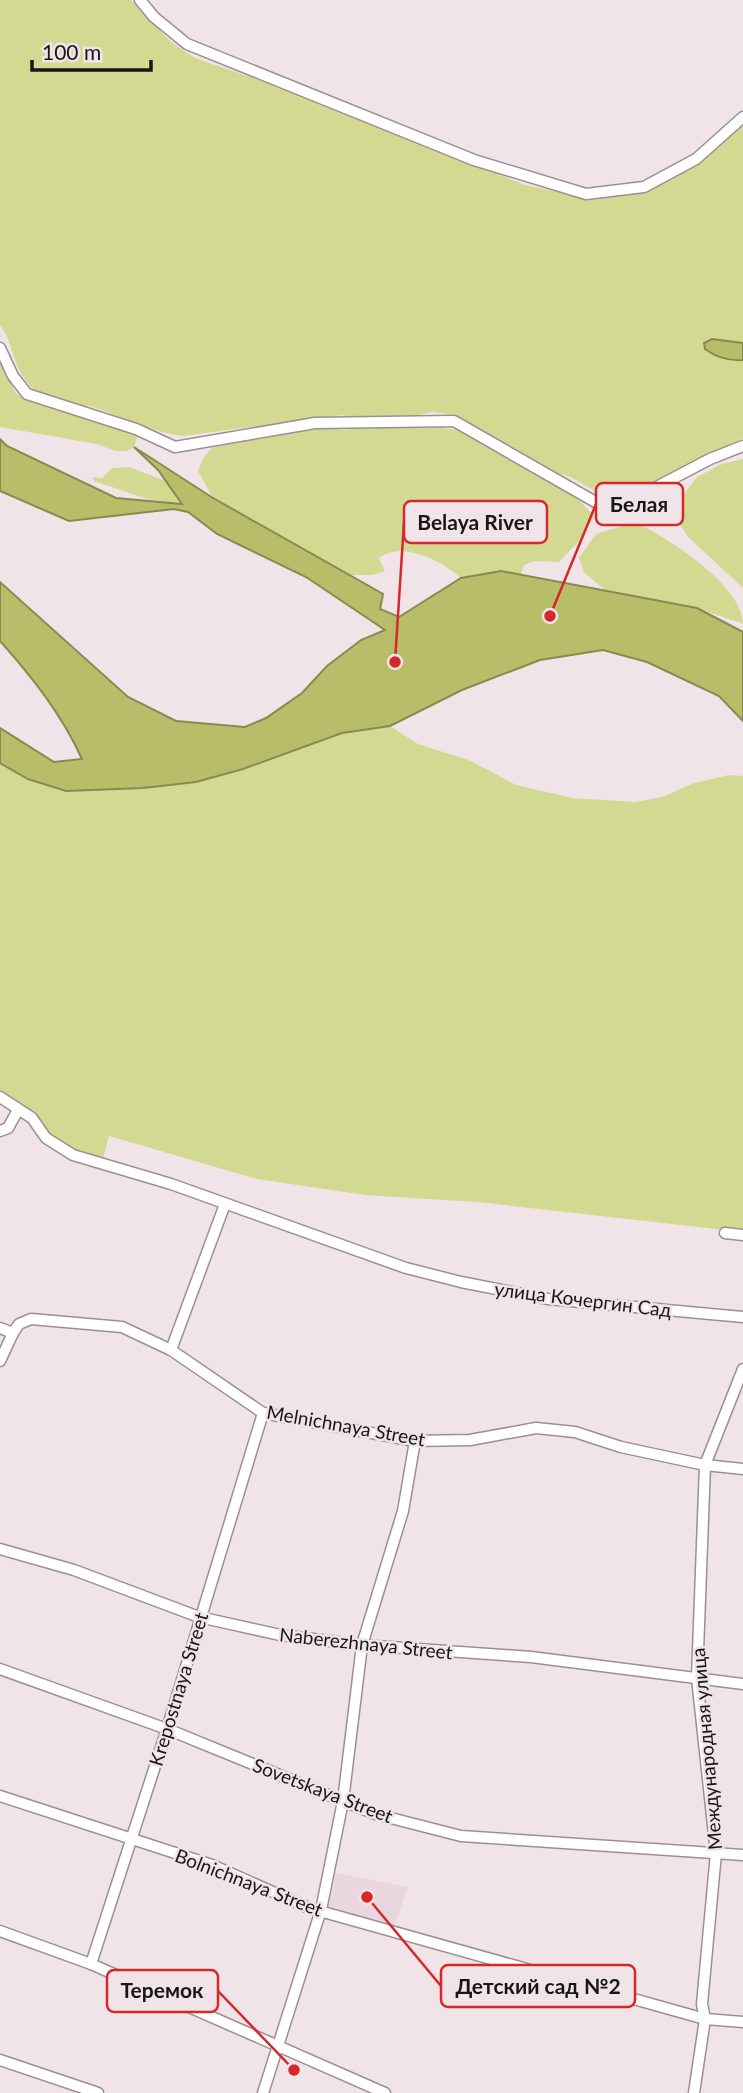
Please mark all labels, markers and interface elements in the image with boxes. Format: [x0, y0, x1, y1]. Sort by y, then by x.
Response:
scale bar [32, 28, 150, 72]
text: 100 m [42, 39, 101, 64]
callout: Белая [596, 483, 683, 525]
text: Белая [610, 491, 668, 516]
callout: Belaya River [404, 501, 547, 543]
text: Belaya River [417, 509, 533, 534]
street label: улица Кочергин Сад [493, 1277, 673, 1321]
street label: Melnichnaya Street [265, 1400, 427, 1450]
street label: Krepostnaya Street [144, 1609, 212, 1769]
street label: Naberezhnaya Street [278, 1622, 454, 1664]
street label: Международная улица [686, 1647, 726, 1851]
street label: Sovetskaya Street [250, 1753, 396, 1827]
street label: Bolnichnaya Street [172, 1843, 326, 1921]
callout: Детский сад №2 [441, 1965, 635, 2007]
callout: Теремок [107, 1970, 218, 2012]
text: Детский сад №2 [455, 1973, 621, 1998]
text: Теремок [121, 1977, 204, 2002]

